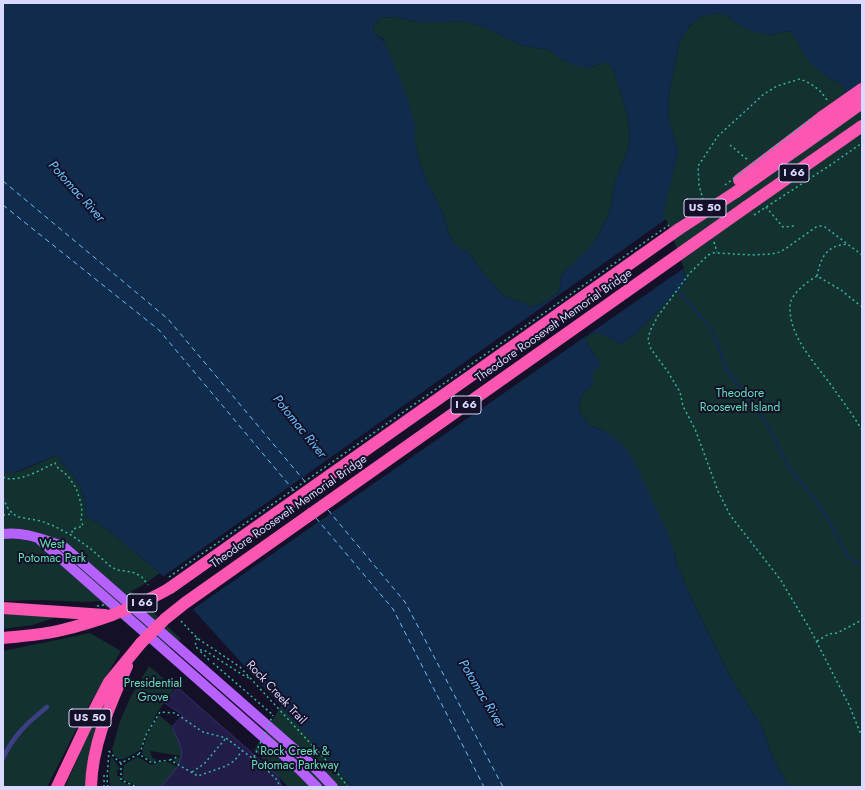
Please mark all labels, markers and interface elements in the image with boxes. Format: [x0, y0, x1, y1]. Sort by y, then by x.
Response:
water label: Potomac River [44, 158, 108, 226]
road number: I 66 [779, 164, 809, 182]
road number: US 50 [684, 199, 726, 217]
street label: Theodore Roosevelt Memorial Bridge [473, 266, 635, 386]
park label: Theodore Roosevelt Island [700, 387, 780, 415]
water label: Potomac River [269, 392, 329, 462]
road number: I 66 [451, 396, 481, 414]
street label: Theodore Roosevelt Memorial Bridge [208, 452, 370, 572]
park label: West Potomac Park [18, 538, 86, 566]
road number: I 66 [127, 594, 157, 612]
water label: Potomac River [455, 657, 507, 731]
street label: Rock Creek Trail [243, 658, 309, 728]
park label: Presidential Grove [124, 677, 182, 705]
road number: US 50 [69, 709, 111, 727]
park label: Rock Creek & Potomac Parkway [251, 745, 339, 773]

